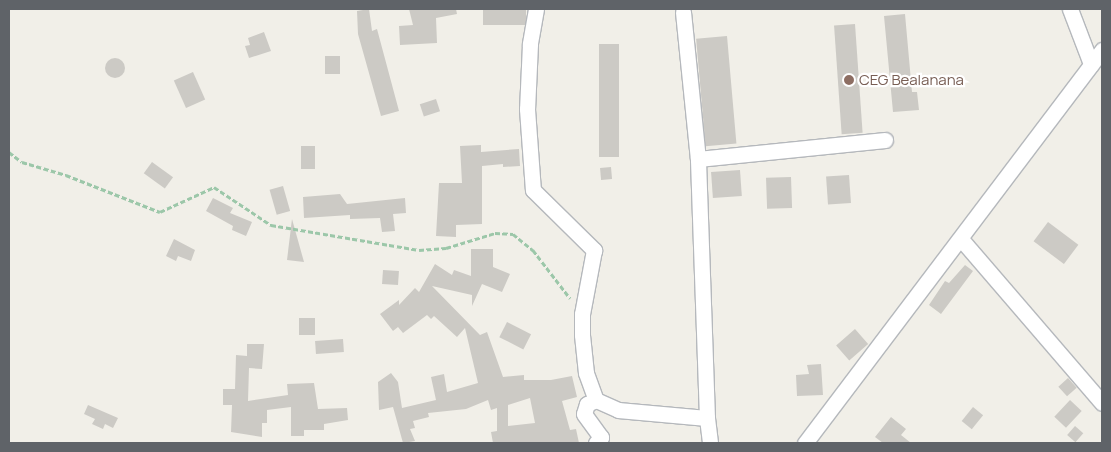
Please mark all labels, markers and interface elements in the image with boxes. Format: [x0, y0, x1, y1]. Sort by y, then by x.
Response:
place label: CEG Bealanana [859, 71, 964, 89]
marker: CEG Bealanana [843, 74, 855, 86]

